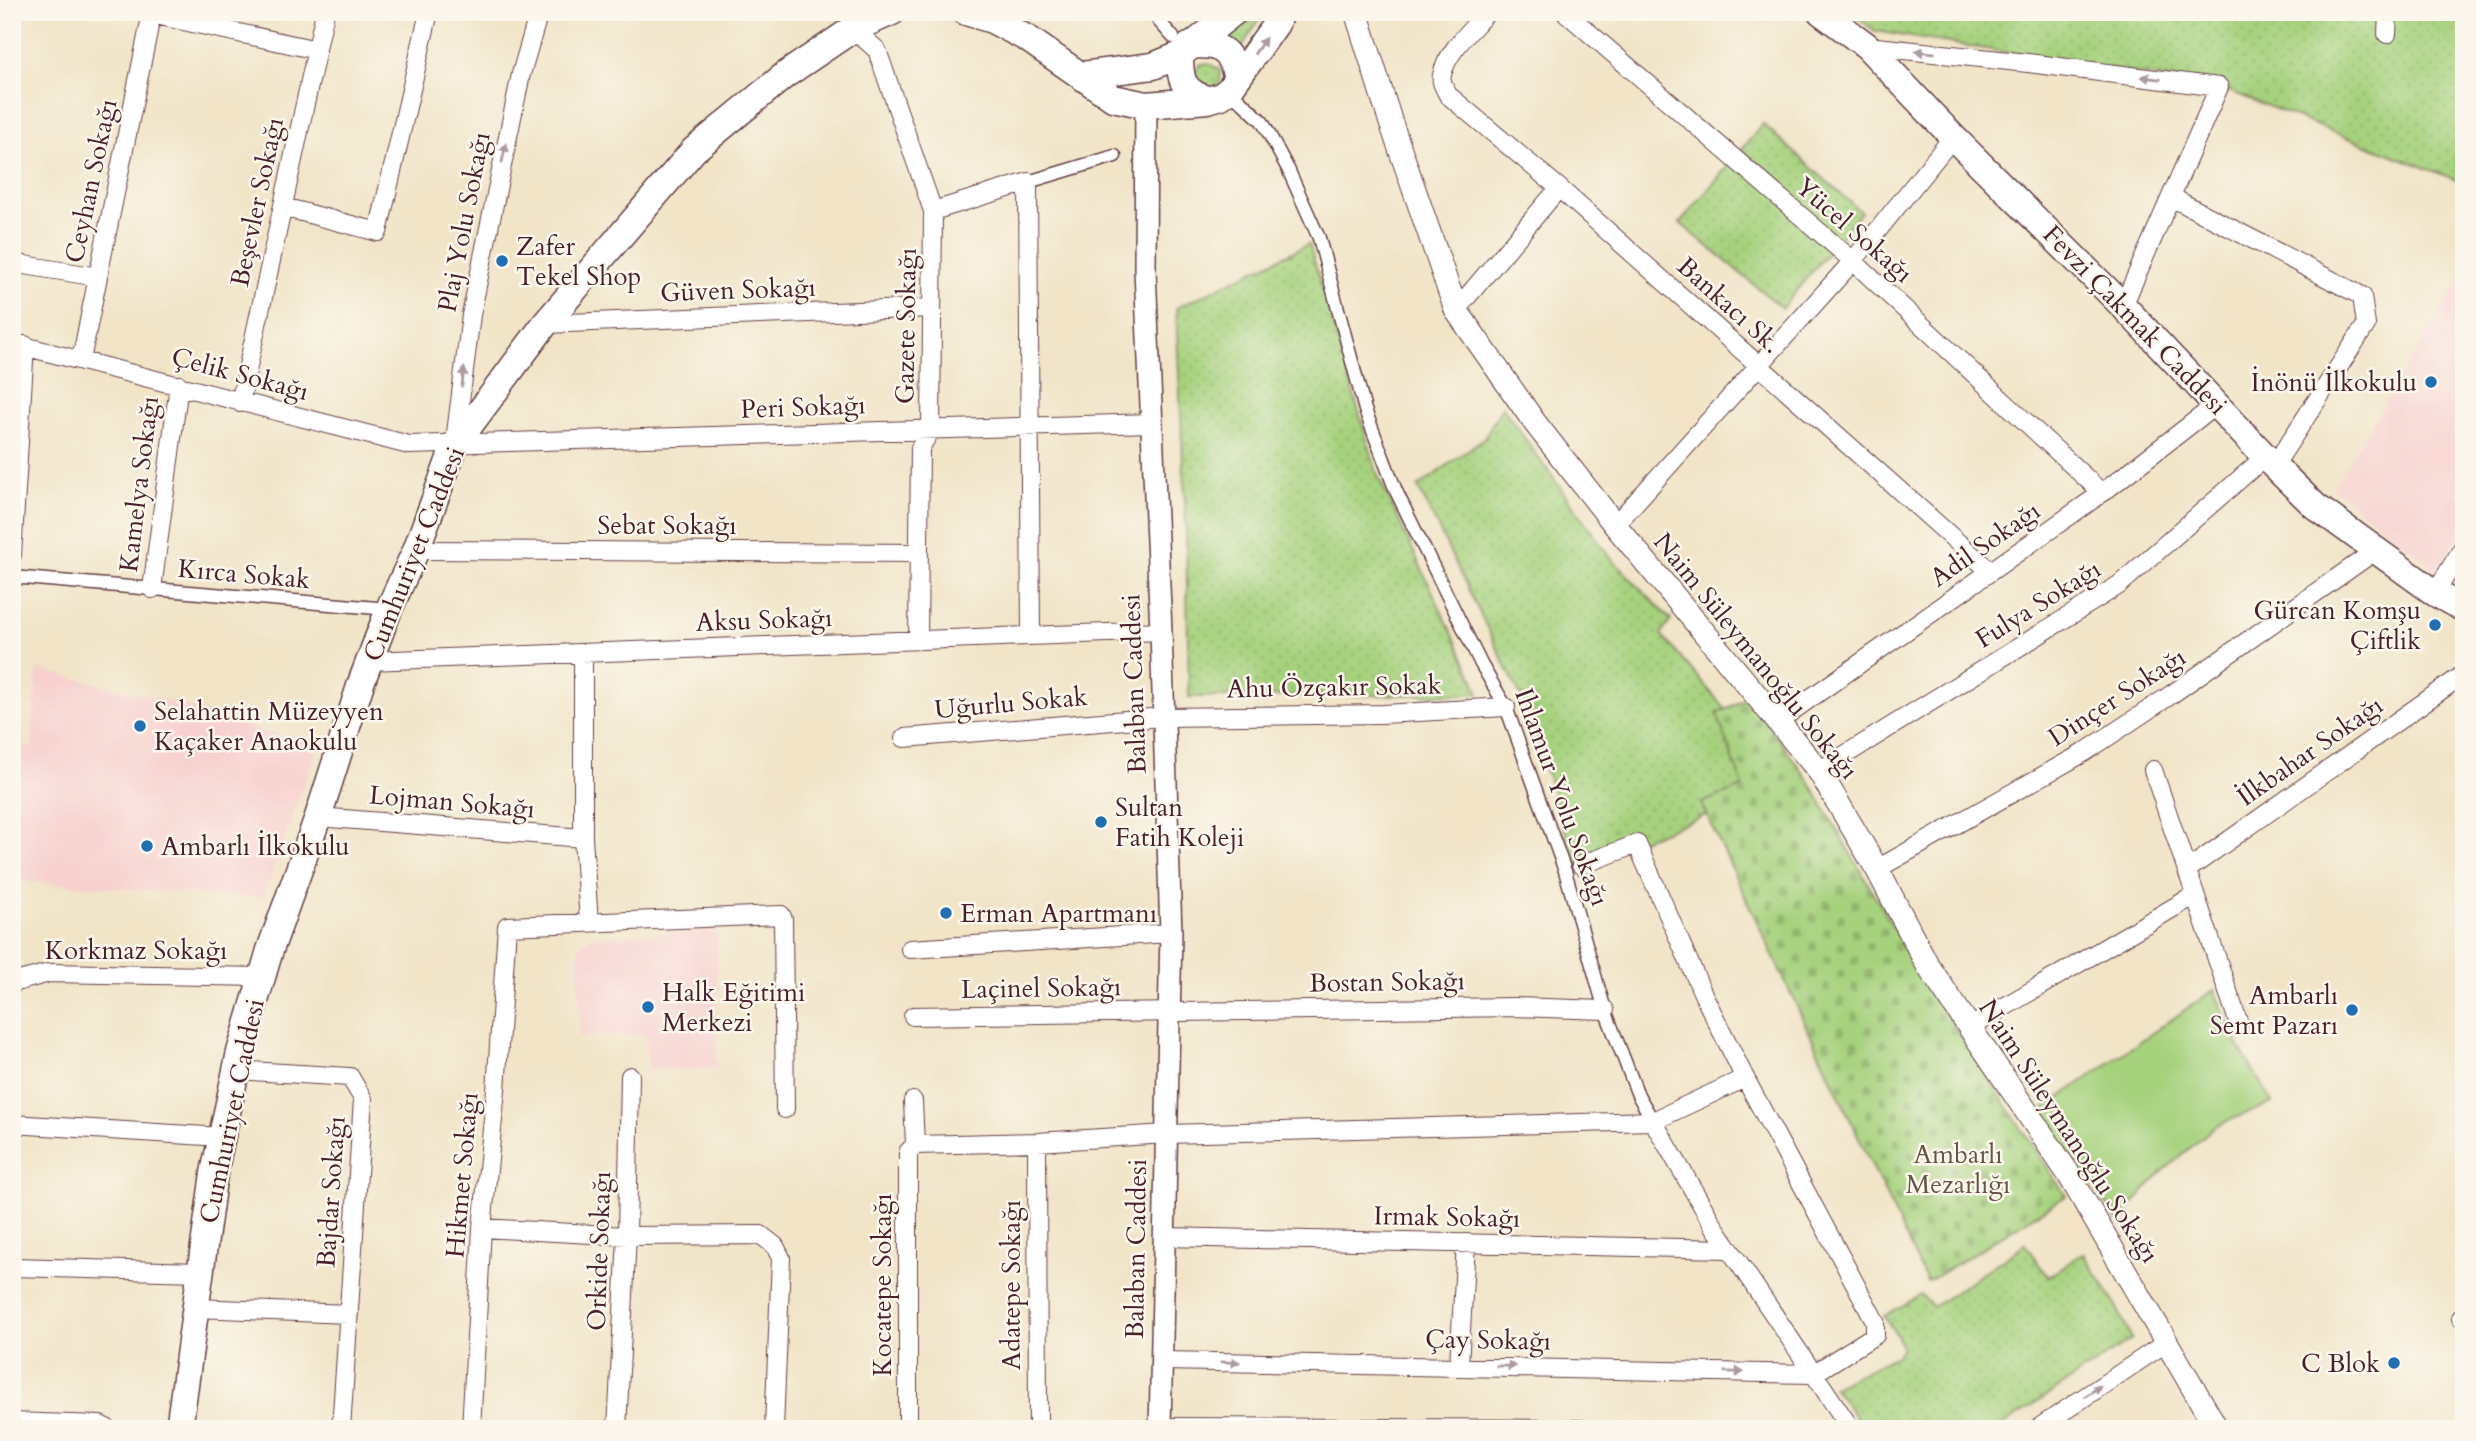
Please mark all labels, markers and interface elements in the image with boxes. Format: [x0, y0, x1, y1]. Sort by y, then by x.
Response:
one-way arrow [1253, 37, 1267, 55]
one-way arrow [1914, 47, 1936, 58]
one-way arrow [2140, 73, 2162, 84]
street label: Ceyhan Sokağı [57, 96, 125, 266]
street label: Beşevler Sokağı [222, 114, 292, 290]
street label: Plaj Yolu Sokağı [429, 129, 499, 315]
one-way arrow [499, 142, 510, 164]
street label: Yücel Sokağı [1788, 169, 1920, 291]
street label: Fevzi Çakmak Caddesi [2035, 217, 2235, 423]
place label: Zafer Tekel Shop [516, 229, 641, 294]
street label: Gazete Sokağı [887, 248, 925, 404]
street label: Bankacı Sk. [1670, 249, 1788, 361]
marker: Zafer Tekel Shop [494, 253, 510, 269]
street label: Güven Sokağı [660, 270, 816, 310]
street label: Çelik Sokağı [168, 339, 312, 409]
place label: İnönü İlkokulu [2251, 365, 2417, 400]
one-way arrow [458, 366, 469, 388]
marker: İnönü İlkokulu [2423, 374, 2439, 390]
street label: Peri Sokağı [740, 387, 866, 427]
street label: Kamelya Sokağı [111, 394, 167, 574]
street label: Cumhuriyet Caddesi [355, 441, 473, 667]
street label: Adil Sokağı [1923, 493, 2047, 595]
street label: Sebat Sokağı [597, 508, 737, 543]
street label: Naim Süleymanoğlu Sokağı [1646, 525, 1866, 787]
street label: Kırca Sokak [177, 551, 312, 597]
street label: Fulya Sokağı [1969, 552, 2107, 656]
street label: Balaban Caddesi [1113, 593, 1155, 775]
place label: Gürcan Komşu Çiftlik [2253, 593, 2421, 658]
street label: Aksu Sokağı [695, 600, 833, 640]
marker: Gürcan Komşu Çiftlik [2427, 617, 2443, 633]
street label: Dinçer Sokağı [2041, 639, 2193, 755]
street label: Ahu Özçakır Sokak [1226, 668, 1442, 706]
street label: Uğurlu Sokak [933, 679, 1089, 727]
street label: Ihlamur Yolu Sokağı [1506, 683, 1618, 911]
street label: İlkbahar Sokağı [2230, 688, 2390, 814]
place label: Selahattin Müzeyyen Kaçaker Anaokulu [154, 694, 384, 759]
marker: Selahattin Müzeyyen Kaçaker Anaokulu [132, 718, 148, 734]
street label: Lojman Sokağı [368, 777, 536, 827]
place label: Sultan Fatih Koleji [1115, 790, 1244, 855]
marker: Sultan Fatih Koleji [1093, 814, 1109, 830]
place label: Ambarlı İlkokulu [161, 829, 350, 864]
marker: Ambarlı İlkokulu [139, 838, 155, 854]
place label: Erman Apartmanı [960, 896, 1157, 931]
marker: Erman Apartmanı [938, 905, 954, 921]
street label: Korkmaz Sokağı [45, 933, 227, 968]
street label: Bostan Sokağı [1309, 963, 1465, 1001]
street label: Laçinel Sokağı [960, 969, 1122, 1007]
place label: Halk Eğitimi Merkezi [662, 975, 805, 1040]
place label: Ambarlı Semt Pazarı [2210, 978, 2338, 1043]
street label: Naim Süleymanoğlu Sokağı [1971, 992, 2167, 1270]
street label: Cumhuriyet Caddesi [191, 995, 273, 1227]
marker: Halk Eğitimi Merkezi [640, 999, 656, 1015]
marker: Ambarlı Semt Pazarı [2344, 1002, 2360, 1018]
street label: Hikmet Sokağı [437, 1091, 487, 1259]
street label: Bajdar Sokağı [308, 1115, 354, 1269]
park label: Ambarlı Mezarlığı [1906, 1137, 2010, 1202]
street label: Balaban Caddesi [1117, 1159, 1155, 1339]
street label: Orkide Sokağı [579, 1170, 619, 1332]
street label: Kocatepe Sokağı [865, 1193, 900, 1377]
street label: Irmak Sokağı [1373, 1198, 1521, 1236]
street label: Adatepe Sokağı [994, 1200, 1029, 1370]
street label: Çay Sokağı [1425, 1321, 1551, 1359]
place label: C Blok [2301, 1346, 2380, 1381]
marker: C Blok [2386, 1355, 2402, 1371]
one-way arrow [1219, 1356, 1241, 1368]
one-way arrow [1496, 1361, 1518, 1372]
one-way arrow [1723, 1366, 1745, 1377]
one-way arrow [2084, 1385, 2103, 1398]

